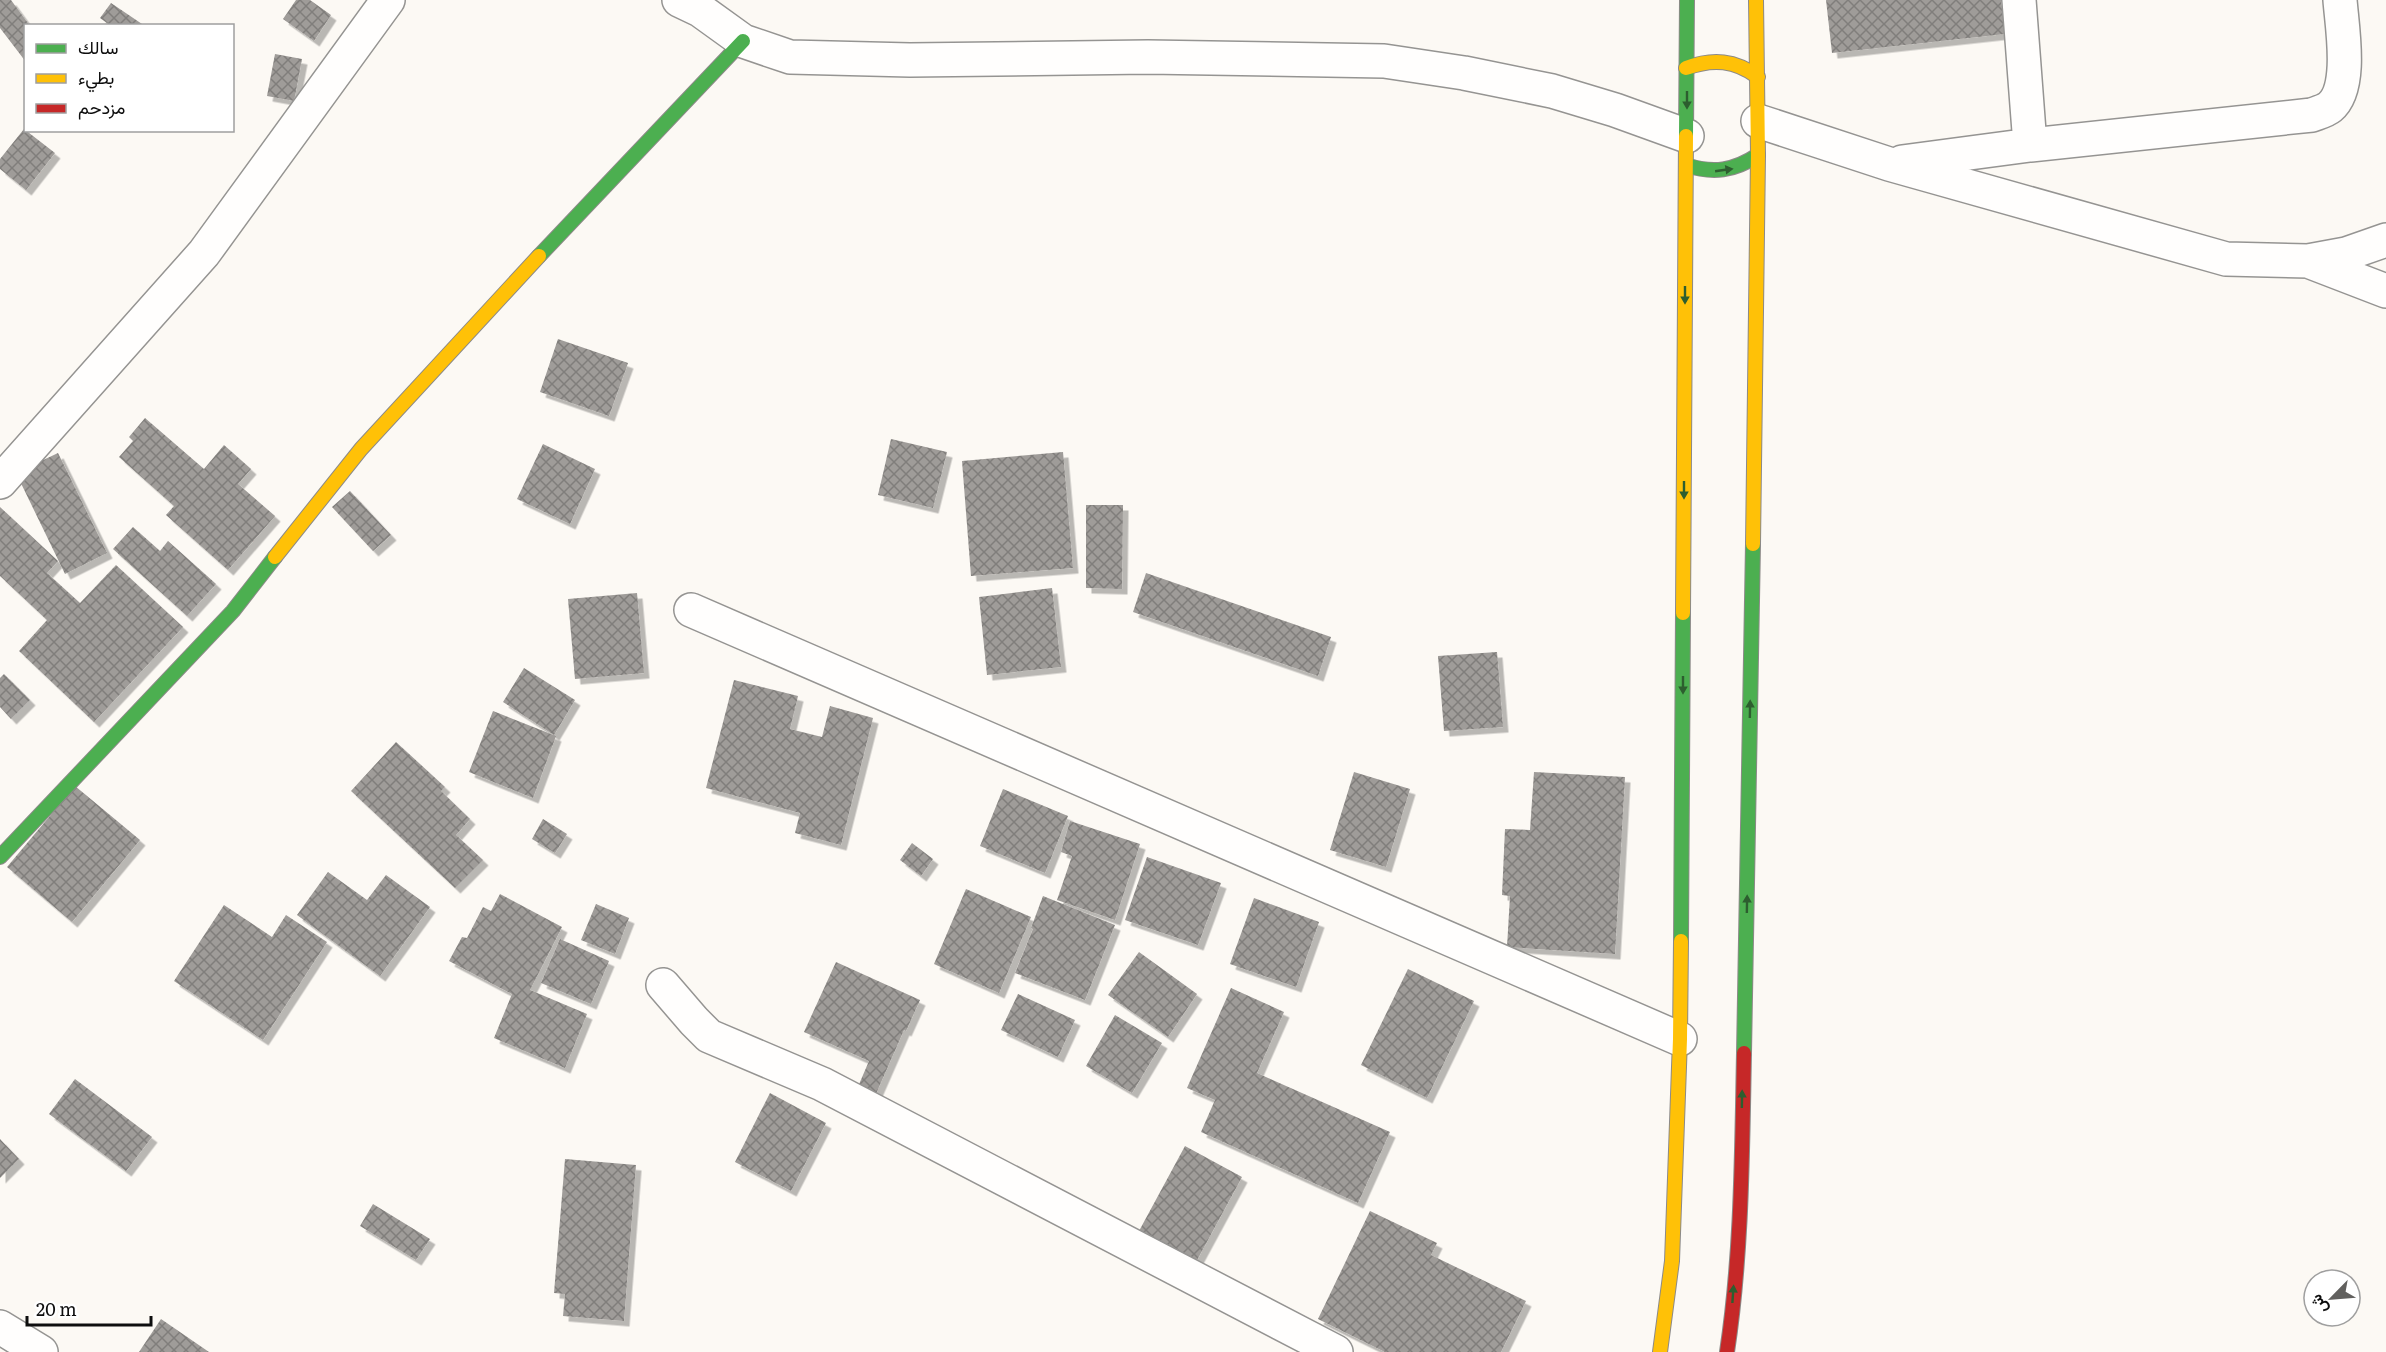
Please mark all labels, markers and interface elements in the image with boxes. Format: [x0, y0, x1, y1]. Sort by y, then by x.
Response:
legend [24, 24, 234, 132]
text: سالك [78, 33, 118, 60]
text: بطيء [78, 63, 114, 93]
one-way arrow [1682, 91, 1692, 110]
text: مزدحم [78, 93, 125, 120]
one-way arrow [1714, 166, 1733, 175]
one-way arrow [1680, 286, 1690, 305]
one-way arrow [1679, 481, 1689, 500]
one-way arrow [1678, 676, 1687, 695]
one-way arrow [1746, 700, 1755, 719]
one-way arrow [1742, 895, 1751, 914]
one-way arrow [1738, 1090, 1747, 1109]
north arrow [2302, 1268, 2362, 1328]
one-way arrow [1729, 1284, 1738, 1303]
scale bar [27, 1289, 152, 1327]
text: ش [2303, 1291, 2332, 1319]
text: 20 m [36, 1295, 77, 1322]

